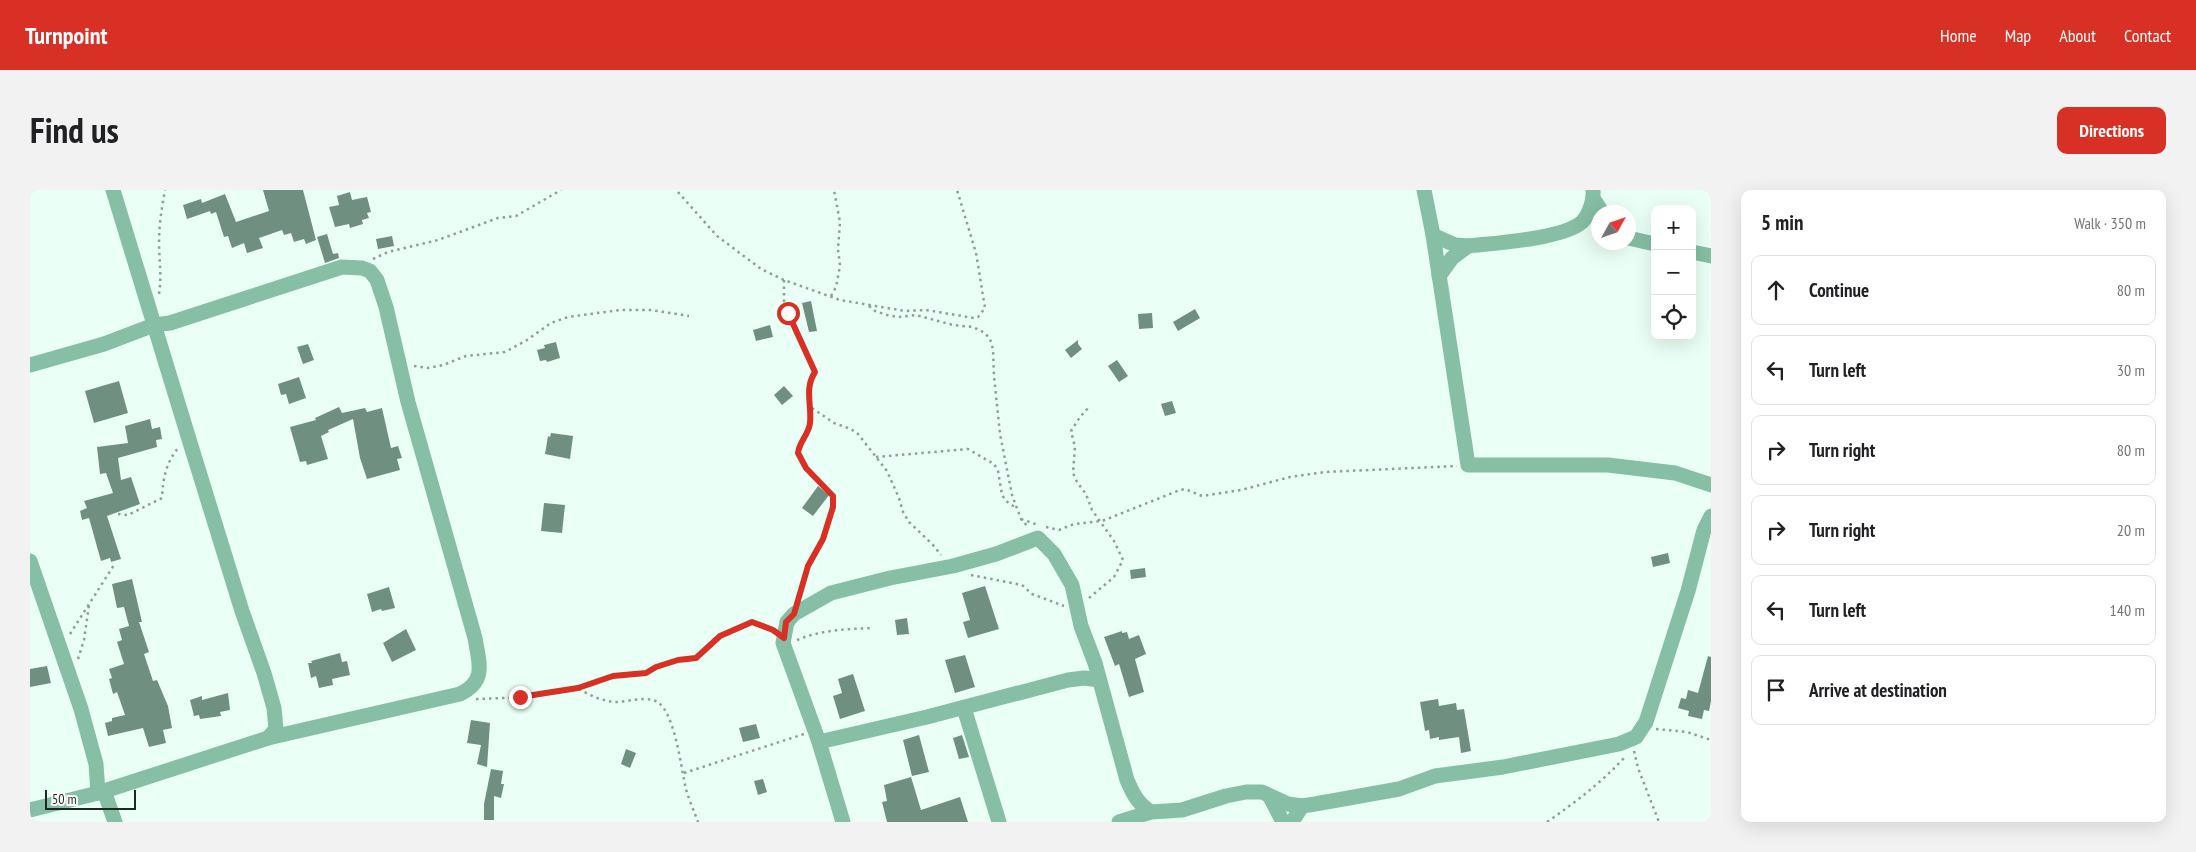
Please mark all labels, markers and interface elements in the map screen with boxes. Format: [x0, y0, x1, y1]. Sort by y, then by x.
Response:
text: Turnpoint [25, 20, 107, 51]
text: Home [1940, 24, 1977, 47]
text: Map [2005, 24, 2031, 47]
text: About [2059, 24, 2096, 47]
text: Contact [2124, 24, 2171, 47]
text: Find us [30, 107, 119, 153]
button: Directions [2057, 107, 2166, 154]
north arrow [1591, 205, 1636, 250]
map controls [1651, 205, 1696, 340]
button: + [1651, 205, 1696, 250]
text: 5 min [1761, 209, 1803, 236]
text: Walk · 350 m [2074, 213, 2146, 233]
button: − [1651, 250, 1696, 295]
icon: ahead [1762, 276, 1790, 304]
text: Continue [1809, 278, 1869, 302]
text: 80 m [2117, 280, 2145, 300]
button: locate [1651, 295, 1696, 340]
route start [777, 302, 800, 325]
icon: left [1762, 356, 1790, 384]
text: Turn left [1809, 358, 1866, 382]
text: 30 m [2117, 360, 2145, 380]
icon: right [1762, 436, 1790, 464]
text: Turn right [1809, 438, 1875, 462]
text: 80 m [2117, 440, 2145, 460]
icon: right [1762, 516, 1790, 544]
text: Turn right [1809, 518, 1875, 542]
text: 20 m [2117, 520, 2145, 540]
icon: left [1762, 596, 1790, 624]
text: Turn left [1809, 598, 1866, 622]
text: 140 m [2110, 600, 2145, 620]
icon: arrive [1762, 676, 1790, 704]
text: Arrive at destination [1809, 678, 1947, 702]
route end [509, 686, 532, 709]
scale bar [45, 787, 136, 810]
text: 50 m [52, 790, 77, 808]

